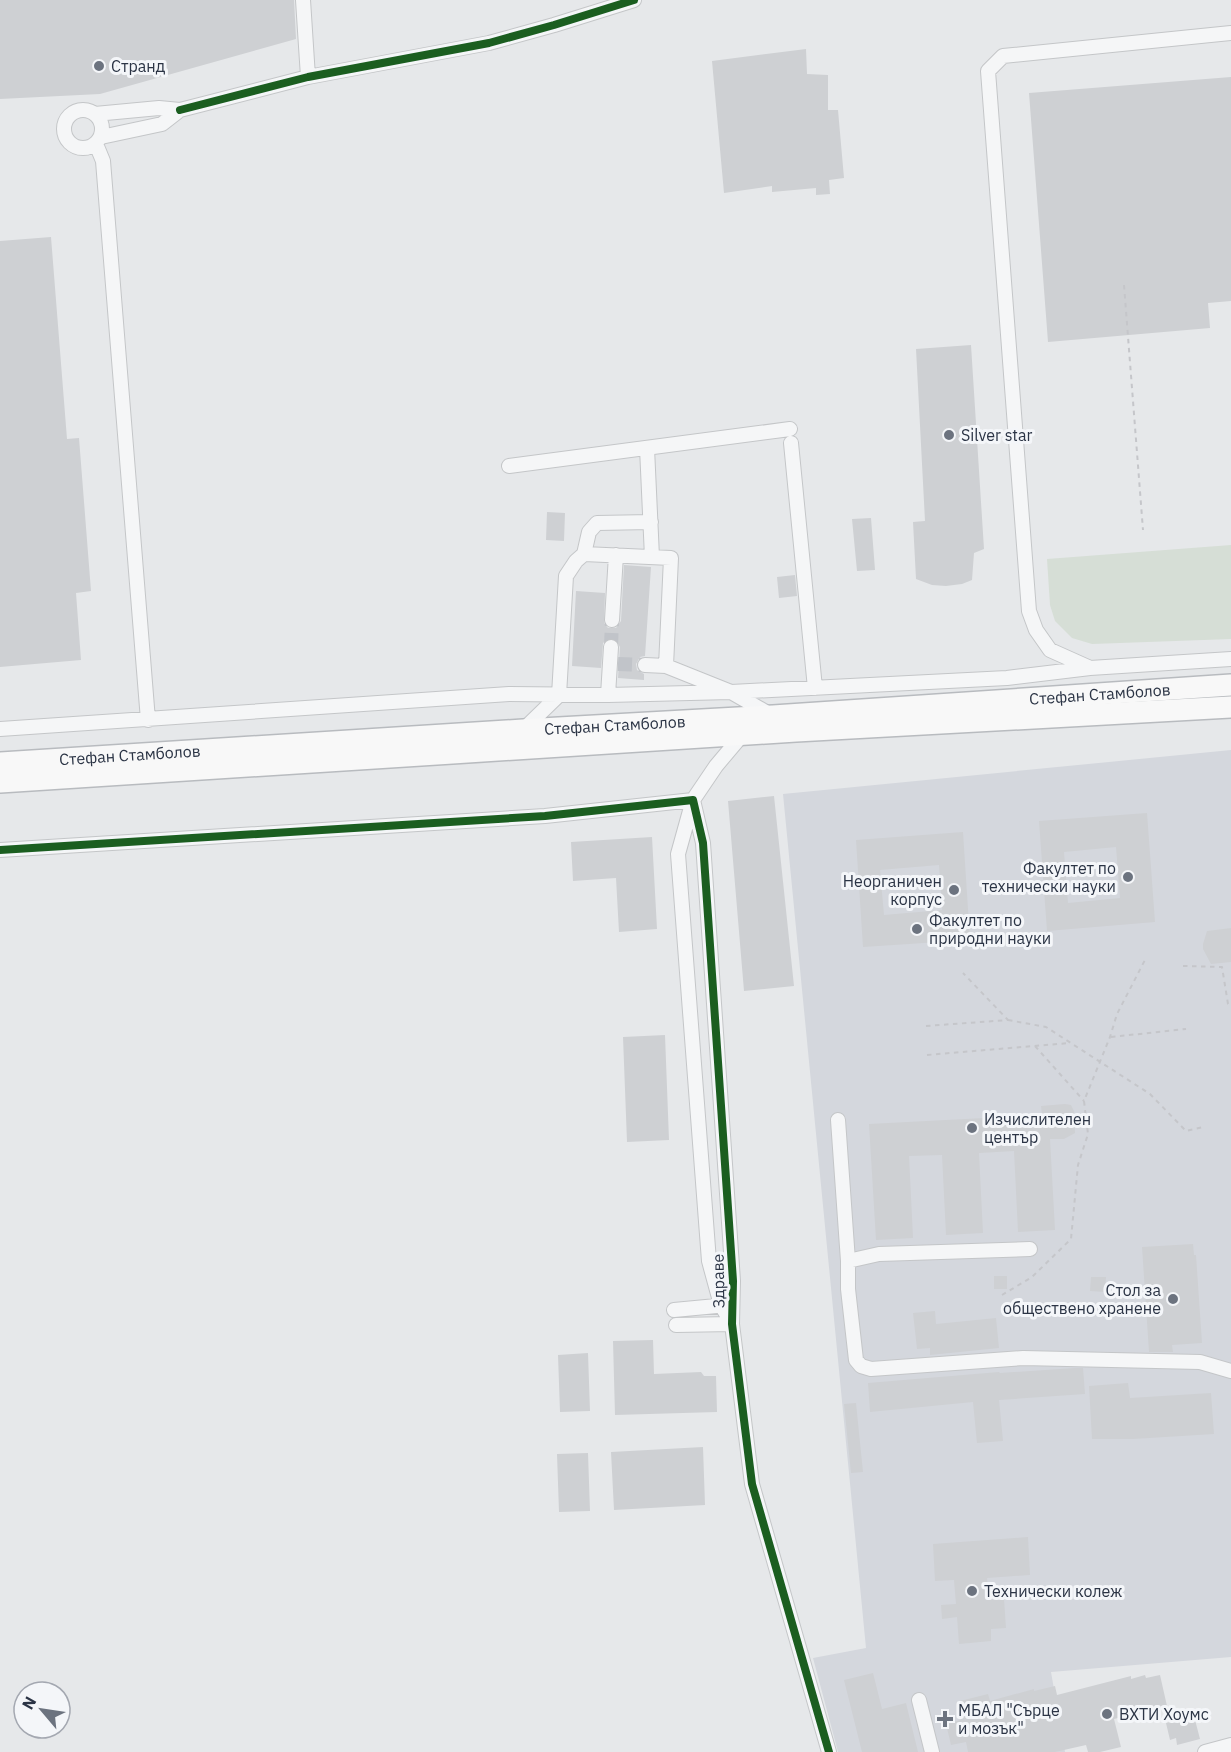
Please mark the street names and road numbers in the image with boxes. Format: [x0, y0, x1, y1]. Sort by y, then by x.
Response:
street label: Стефан Стамболов [1028, 679, 1171, 709]
street label: Стефан Стамболов [544, 711, 686, 739]
street label: Стефан Стамболов [58, 740, 201, 769]
street label: Здраве [708, 1253, 728, 1308]

